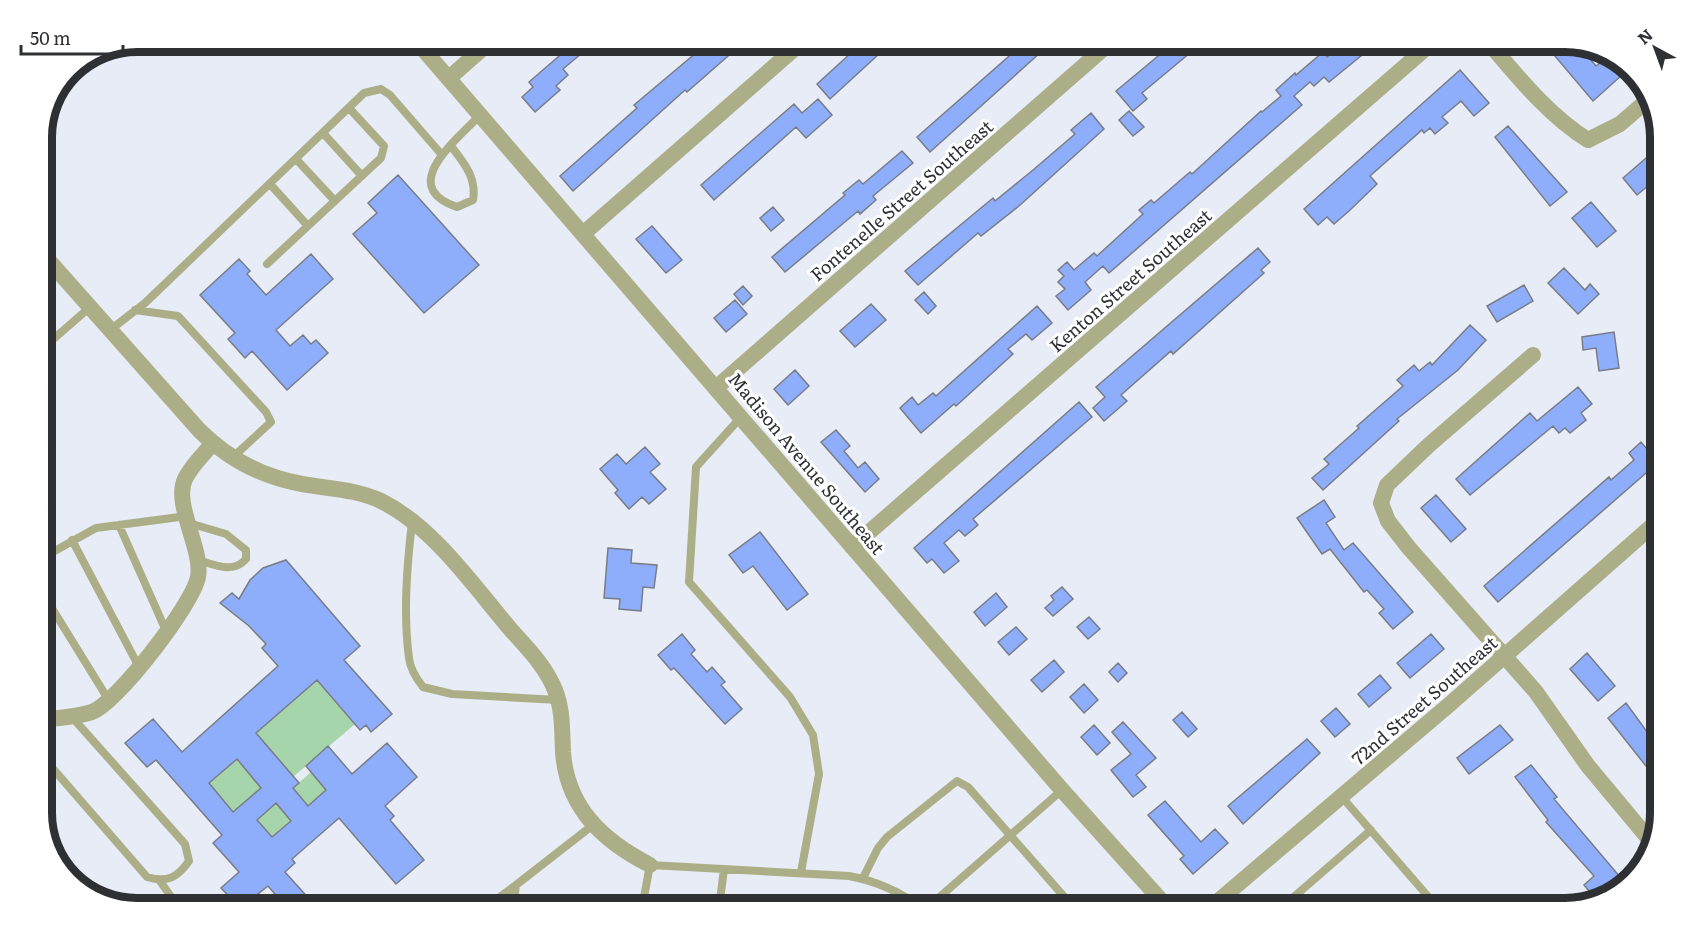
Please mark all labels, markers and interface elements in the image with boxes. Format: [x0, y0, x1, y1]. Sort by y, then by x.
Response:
scale bar [21, 18, 123, 56]
north arrow [1625, 18, 1685, 78]
text: N [1632, 22, 1657, 49]
text: 50 m [30, 24, 71, 51]
street label: Fontenelle Street Southeast [804, 112, 999, 287]
street label: Kenton Street Southeast [1043, 201, 1218, 358]
street label: Madison Avenue Southeast [723, 366, 892, 560]
street label: 72nd Street Southeast [1345, 629, 1503, 771]

